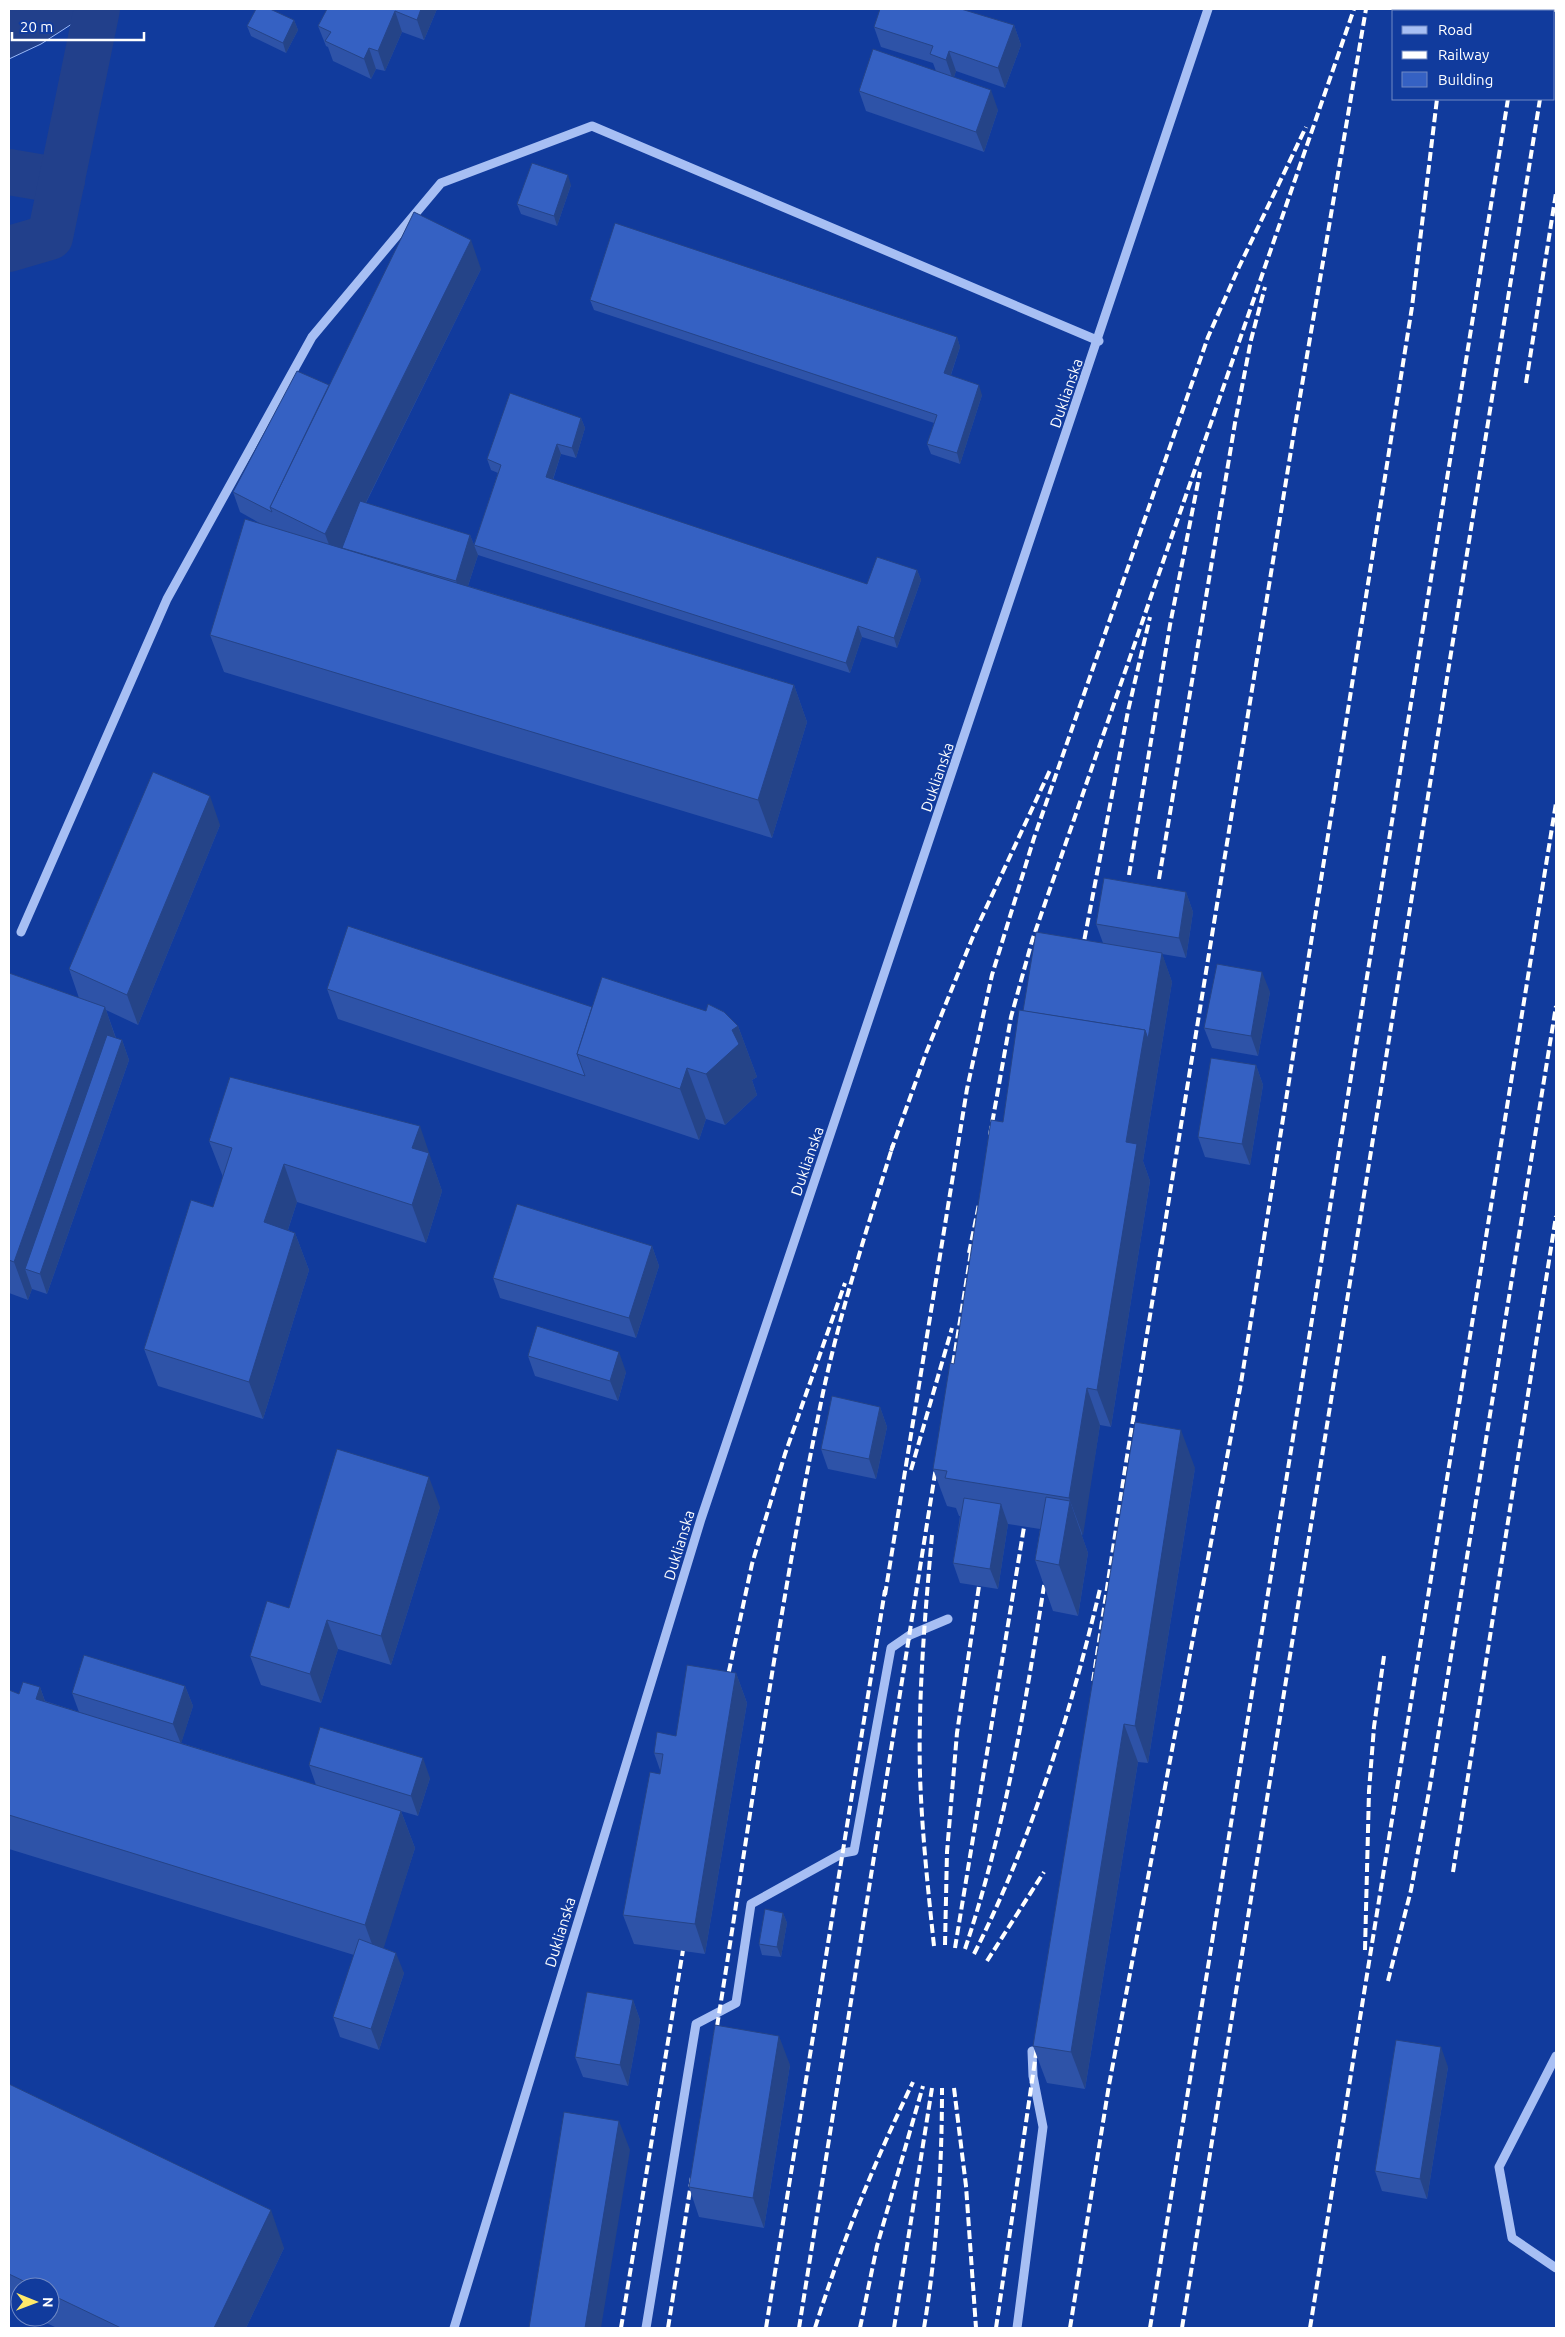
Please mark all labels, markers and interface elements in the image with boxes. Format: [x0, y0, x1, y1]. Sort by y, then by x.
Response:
scale bar [12, 10, 145, 42]
legend [1392, 10, 1555, 100]
text: 20 m [20, 18, 53, 35]
text: Road [1438, 21, 1473, 38]
text: Railway [1438, 46, 1489, 63]
text: Building [1438, 71, 1493, 88]
street label: Duklianska [1046, 356, 1086, 430]
street label: Duklianska [917, 740, 957, 814]
street label: Duklianska [787, 1124, 827, 1198]
street label: Duklianska [660, 1508, 698, 1582]
street label: Duklianska [541, 1895, 579, 1969]
north arrow [10, 2277, 60, 2327]
text: N [40, 2297, 56, 2308]

